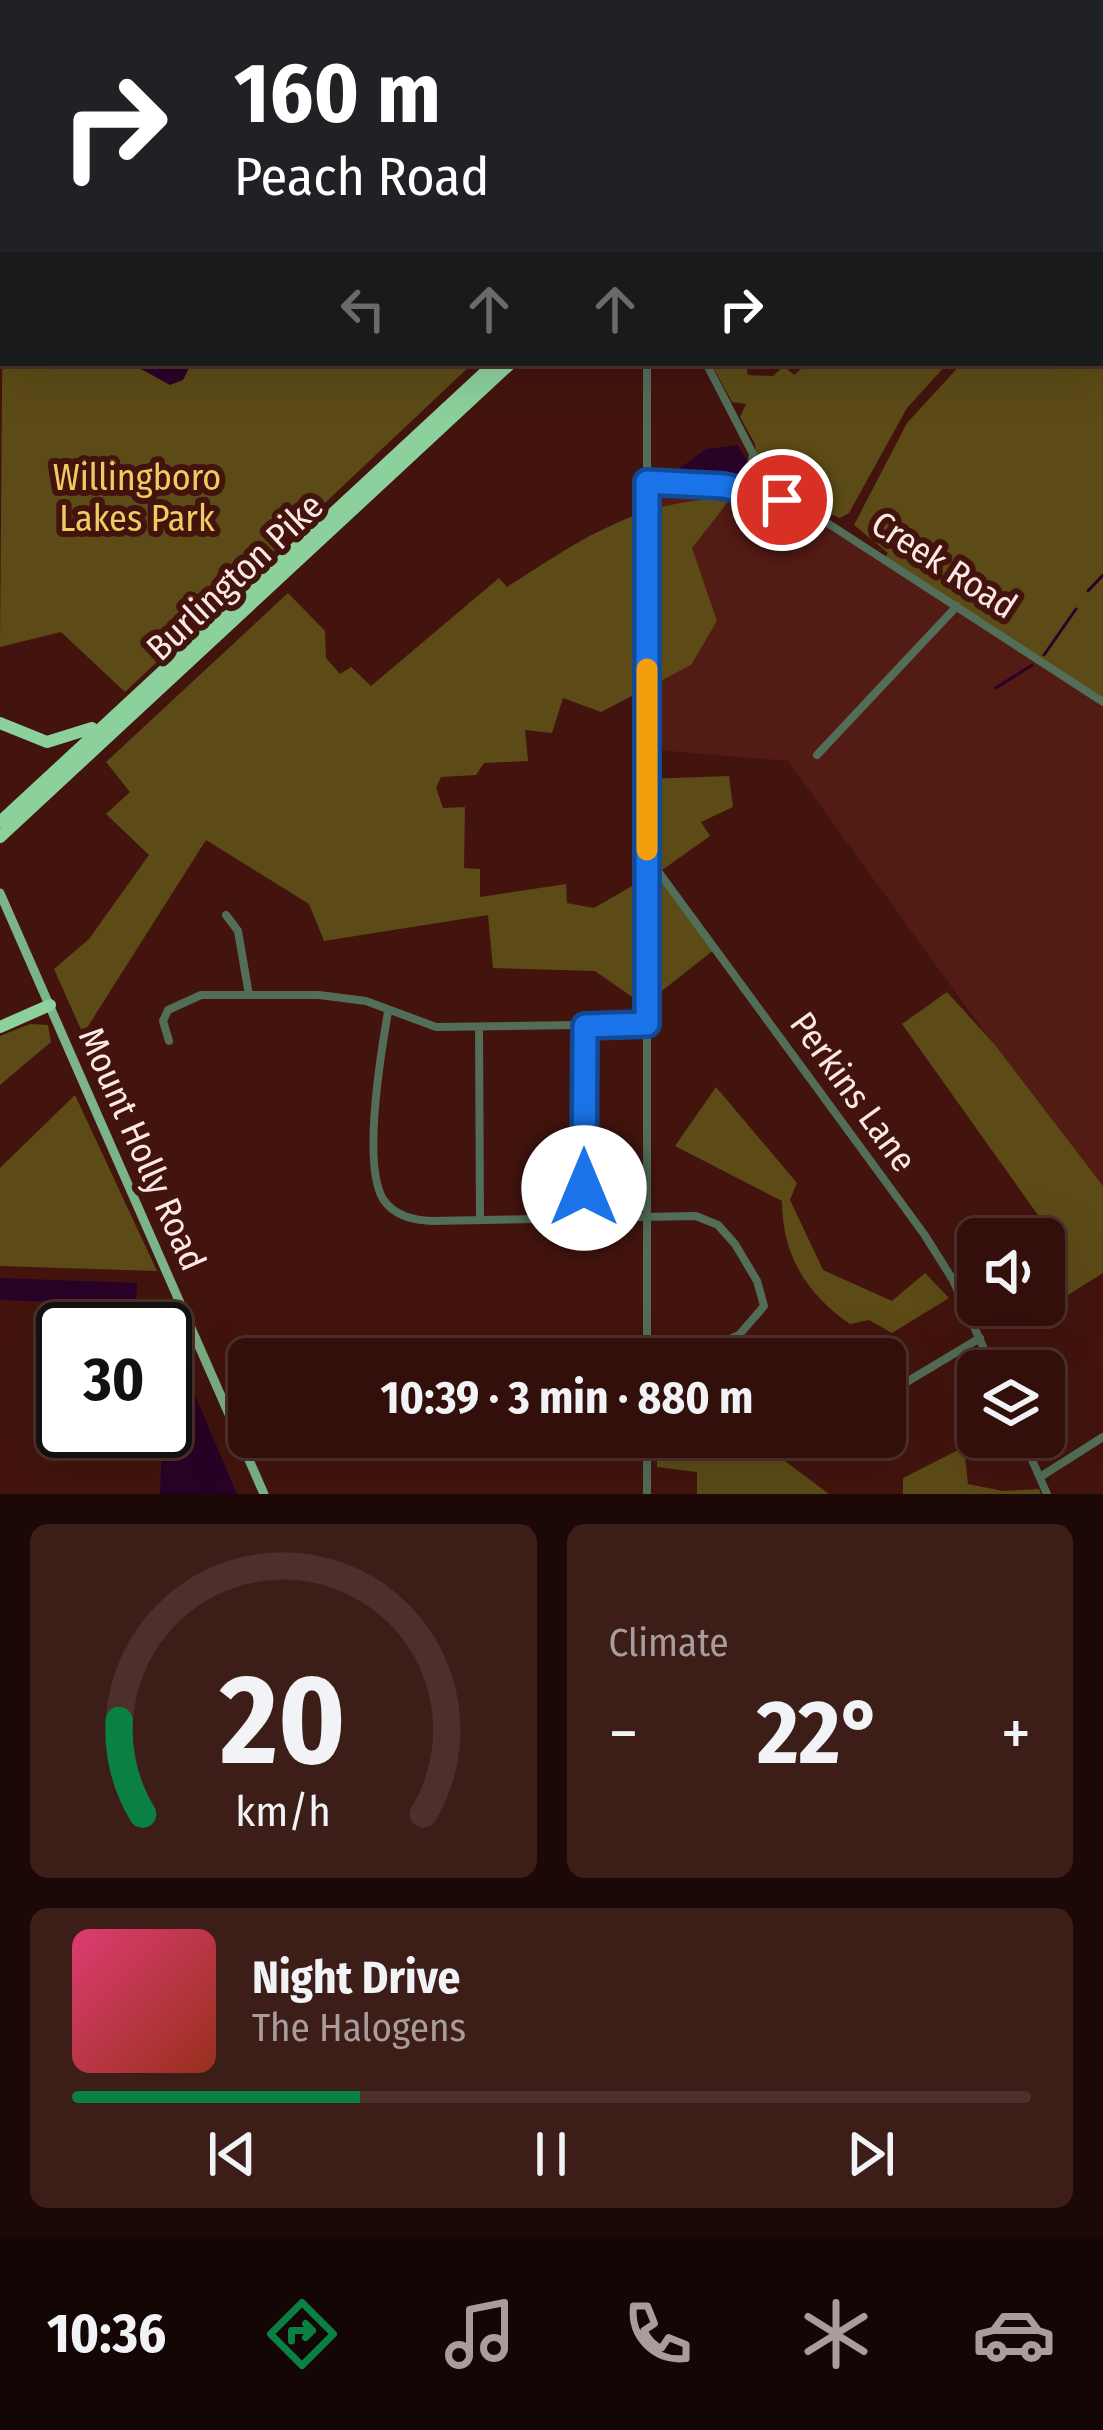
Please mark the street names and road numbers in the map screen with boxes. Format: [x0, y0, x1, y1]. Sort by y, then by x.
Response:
street label: Burlington Pike [138, 484, 332, 670]
street label: Creek Road [863, 502, 1025, 628]
street label: Perkins Lane [780, 1003, 926, 1181]
street label: Mount Holly Road [69, 1021, 215, 1277]

